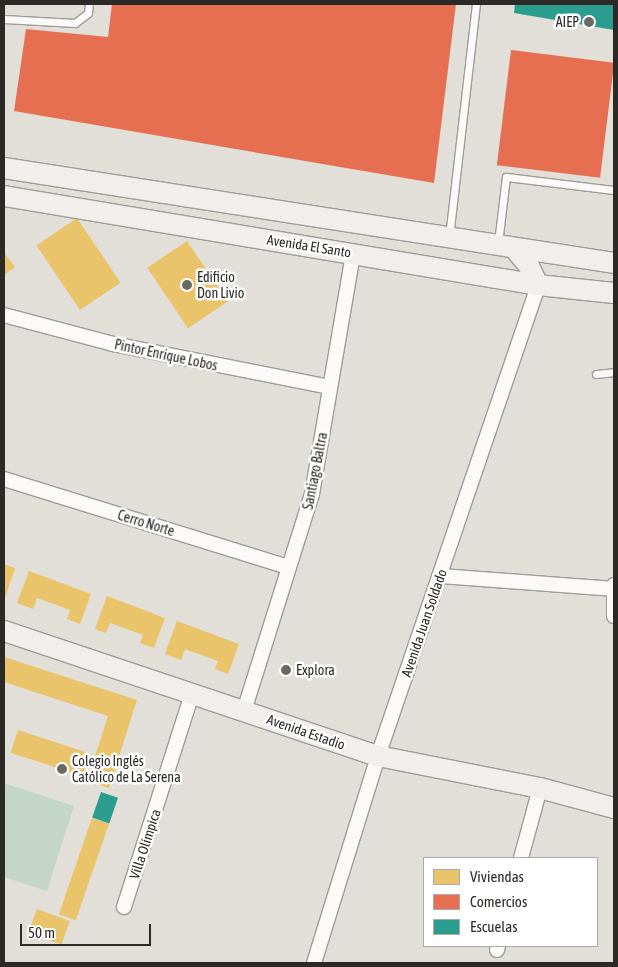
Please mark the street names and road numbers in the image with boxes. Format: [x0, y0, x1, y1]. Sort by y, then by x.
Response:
street label: Avenida El Santo [266, 231, 352, 261]
street label: Pintor Enrique Lobos [113, 336, 219, 374]
street label: Santiago Baltra [299, 431, 331, 511]
street label: Cerro Norte [116, 506, 176, 540]
street label: Avenida Juan Soldado [398, 567, 450, 679]
street label: Avenida Estadio [265, 711, 347, 753]
street label: Villa Olímpica [126, 807, 164, 881]

